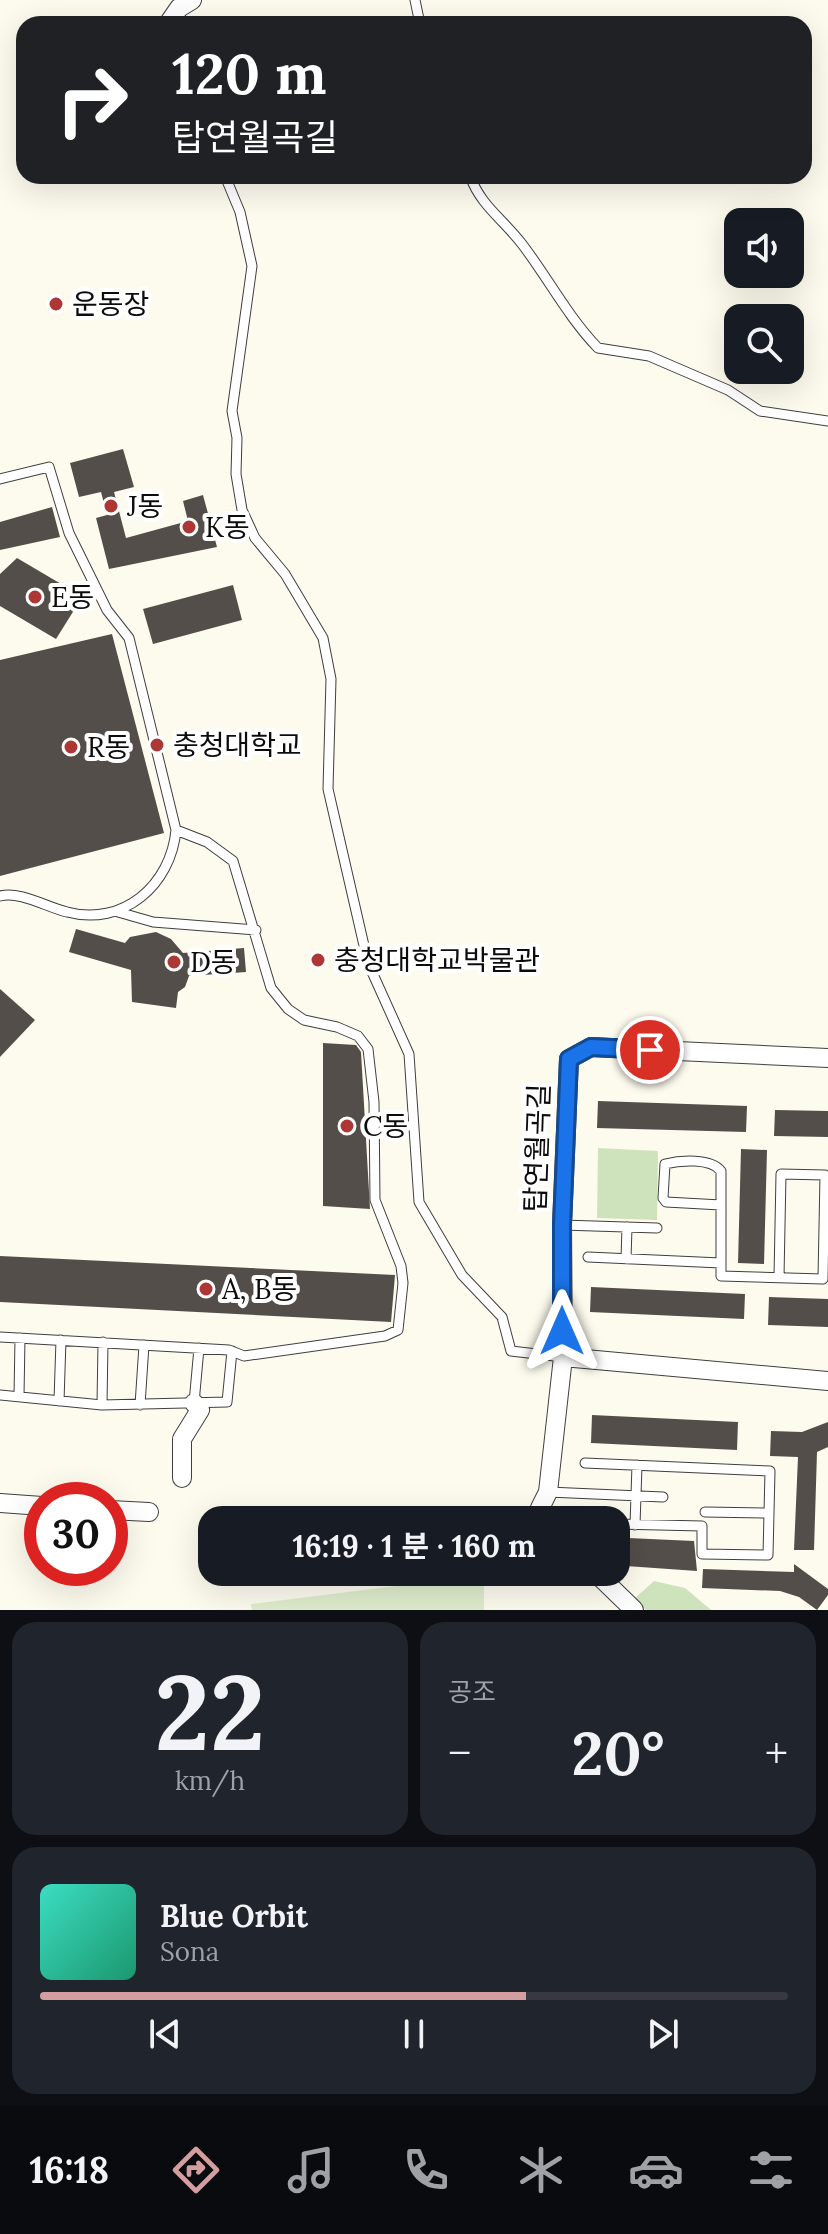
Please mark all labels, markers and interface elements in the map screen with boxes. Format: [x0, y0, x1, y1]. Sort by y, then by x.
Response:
text: 120 m [172, 38, 326, 109]
icon: right [40, 48, 144, 152]
text: 탑연월곡길 [172, 114, 338, 160]
map controls [724, 208, 804, 384]
button: sound [724, 208, 804, 288]
place label: 운동장 [72, 286, 149, 322]
marker: 운동장 [47, 295, 65, 313]
button: search [724, 304, 804, 384]
place label: J동 [126, 488, 163, 524]
marker: J동 [102, 497, 120, 515]
place label: K동 [205, 509, 250, 545]
marker: K동 [180, 518, 198, 536]
place label: E동 [51, 579, 94, 615]
marker: E동 [26, 588, 44, 606]
place label: 충청대학교 [173, 727, 302, 763]
place label: R동 [87, 729, 130, 765]
marker: 충청대학교 [148, 736, 166, 754]
marker: R동 [62, 738, 80, 756]
place label: 충청대학교박물관 [334, 942, 540, 978]
place label: D동 [190, 944, 237, 980]
marker: 충청대학교박물관 [309, 951, 327, 969]
marker: D동 [165, 953, 183, 971]
pin [616, 1016, 684, 1084]
icon: arrive [628, 1028, 672, 1072]
street label: 탑연월곡길 [517, 1083, 557, 1213]
place label: C동 [363, 1108, 408, 1144]
marker: C동 [338, 1117, 356, 1135]
place label: A, B동 [221, 1271, 297, 1307]
marker: A, B동 [197, 1280, 215, 1298]
position arrow [520, 1289, 604, 1373]
speed limit sign: 30 [24, 1482, 128, 1586]
text: 16:19 · 1 분 · 160 m [292, 1527, 536, 1565]
text: 22 [155, 1645, 265, 1778]
text: 공조 [448, 1675, 496, 1708]
text: 20° [571, 1715, 665, 1791]
text: − [448, 1725, 471, 1781]
text: + [765, 1725, 788, 1781]
text: km/h [175, 1764, 245, 1797]
text: Blue Orbit [160, 1897, 308, 1935]
text: Sona [160, 1935, 219, 1968]
icon: previous [143, 2012, 187, 2056]
icon: pause [392, 2012, 436, 2056]
icon: next [641, 2012, 685, 2056]
icon: directions [168, 2142, 224, 2198]
icon: music [283, 2142, 339, 2198]
icon: phone [398, 2142, 454, 2198]
icon: climate [513, 2142, 569, 2198]
icon: car [628, 2142, 684, 2198]
icon: filters [743, 2142, 799, 2198]
text: 16:18 [29, 2147, 109, 2193]

